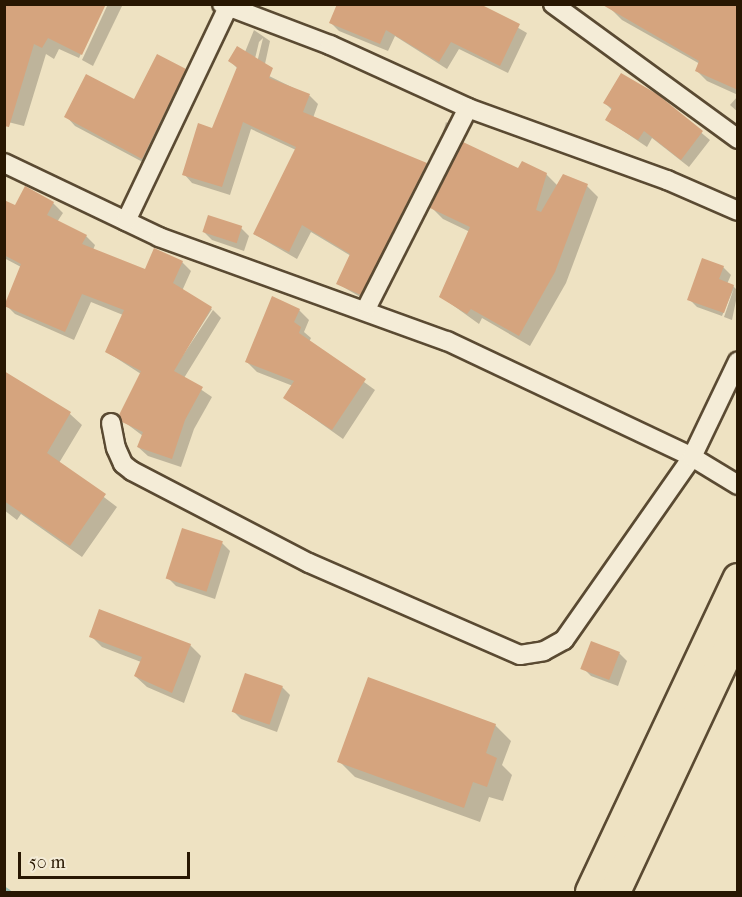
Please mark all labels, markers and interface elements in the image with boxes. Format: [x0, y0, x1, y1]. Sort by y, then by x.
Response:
scale bar [21, 840, 194, 878]
text: 50 m [29, 852, 65, 873]

